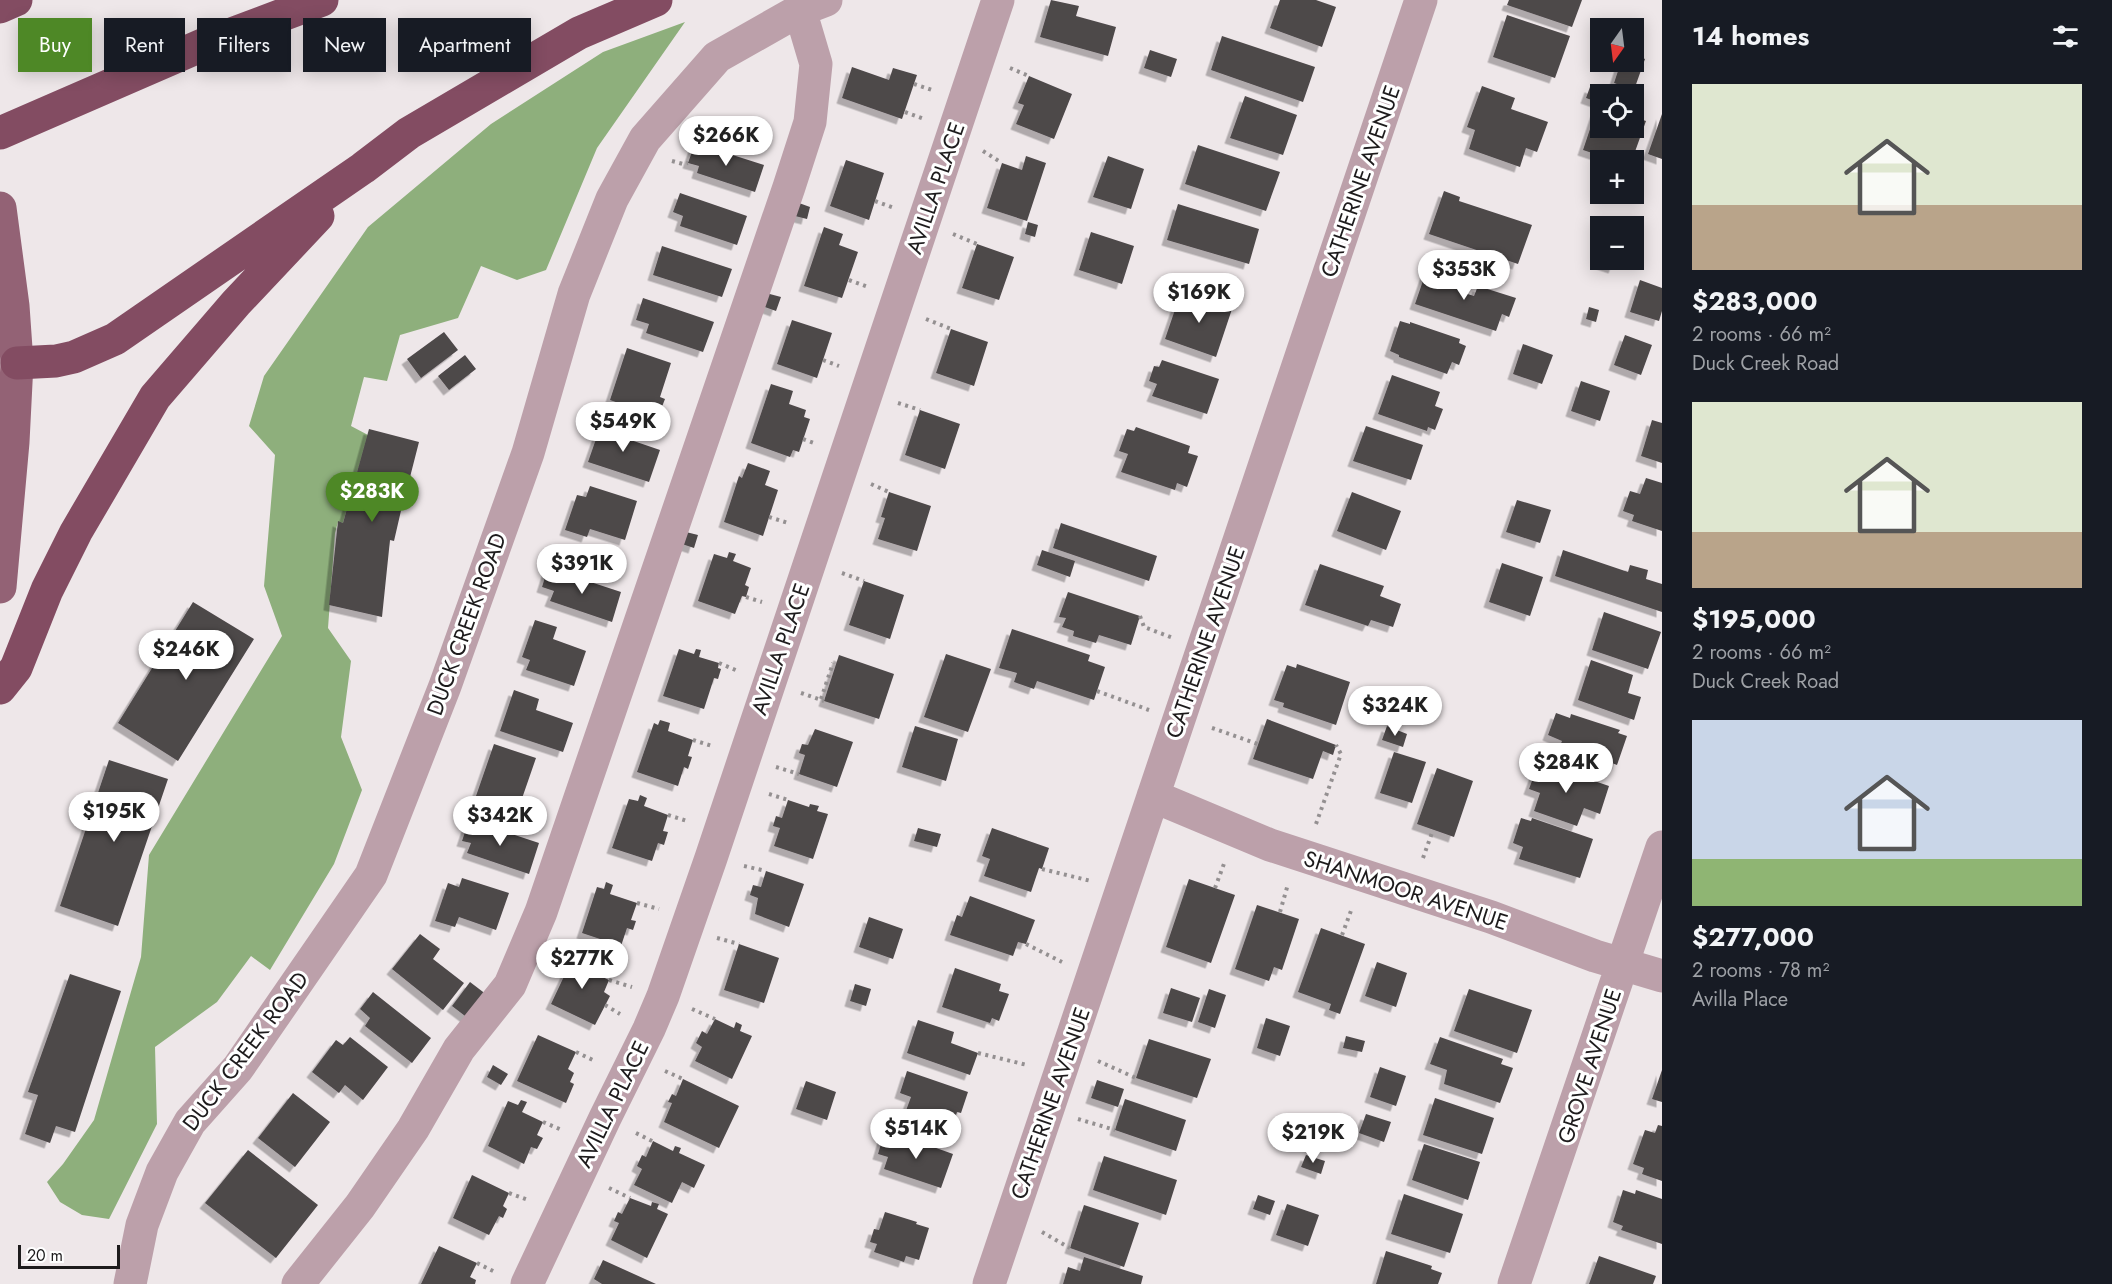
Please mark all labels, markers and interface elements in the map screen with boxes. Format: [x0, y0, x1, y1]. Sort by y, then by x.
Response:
text: 14 homes [1692, 17, 1809, 55]
chip: Buy [18, 18, 92, 72]
chip: Rent [104, 18, 185, 72]
chip: Filters [197, 18, 291, 72]
chip: New [303, 18, 386, 72]
chip: Apartment [398, 18, 531, 72]
north arrow [1590, 18, 1644, 72]
map controls [1590, 18, 1644, 270]
icon: filters [2049, 20, 2082, 53]
street label: CATHERINE AVENUE [1312, 81, 1408, 281]
button: locate [1590, 84, 1644, 138]
pin: $266K [684, 116, 768, 167]
street label: AVILLA PLACE [897, 118, 973, 258]
text: $266K [693, 121, 759, 150]
icon: home [1833, 123, 1941, 231]
button: + [1590, 150, 1644, 204]
button: − [1590, 216, 1644, 270]
pin: $353K [1422, 250, 1506, 301]
text: $353K [1432, 255, 1496, 284]
pin: $169K [1157, 273, 1241, 324]
text: $169K [1167, 278, 1231, 307]
text: $283,000 [1692, 282, 1817, 320]
text: 2 rooms · 66 m² [1692, 320, 1831, 349]
text: Duck Creek Road [1692, 349, 1839, 378]
pin: $549K [581, 402, 665, 453]
text: $549K [590, 407, 656, 436]
icon: home [1833, 441, 1941, 549]
pin: $283K [330, 472, 414, 523]
text: $283K [340, 477, 404, 506]
street label: DUCK CREEK ROAD [418, 528, 514, 720]
street label: CATHERINE AVENUE [1157, 542, 1253, 742]
pin: $391K [540, 544, 624, 595]
text: $391K [551, 549, 613, 578]
street label: AVILLA PLACE [742, 579, 818, 719]
text: $195,000 [1692, 600, 1816, 638]
pin: $246K [144, 630, 228, 681]
text: $246K [153, 635, 219, 664]
text: 2 rooms · 66 m² [1692, 638, 1831, 667]
text: Duck Creek Road [1692, 667, 1839, 696]
pin: $324K [1353, 686, 1437, 737]
text: $324K [1362, 691, 1428, 720]
pin: $284K [1524, 743, 1608, 794]
text: $284K [1533, 748, 1599, 777]
icon: home [1833, 759, 1941, 867]
pin: $195K [72, 792, 156, 843]
pin: $342K [458, 796, 542, 847]
text: $195K [83, 797, 145, 826]
text: $342K [467, 801, 533, 830]
street label: SHANMOOR AVENUE [1300, 842, 1512, 938]
text: $277,000 [1692, 918, 1814, 956]
pin: $277K [540, 939, 624, 990]
text: $277K [550, 944, 614, 973]
text: 2 rooms · 78 m² [1692, 956, 1829, 985]
street label: DUCK CREEK ROAD [174, 965, 316, 1137]
street label: GROVE AVENUE [1549, 984, 1629, 1148]
text: Avilla Place [1692, 985, 1788, 1014]
street label: CATHERINE AVENUE [1002, 1003, 1098, 1203]
street label: AVILLA PLACE [567, 1035, 657, 1173]
pin: $514K [874, 1109, 958, 1160]
pin: $219K [1271, 1113, 1355, 1164]
text: $514K [884, 1114, 948, 1143]
text: $219K [1281, 1118, 1345, 1147]
scale bar [18, 1242, 120, 1270]
text: 20 m [27, 1244, 63, 1267]

